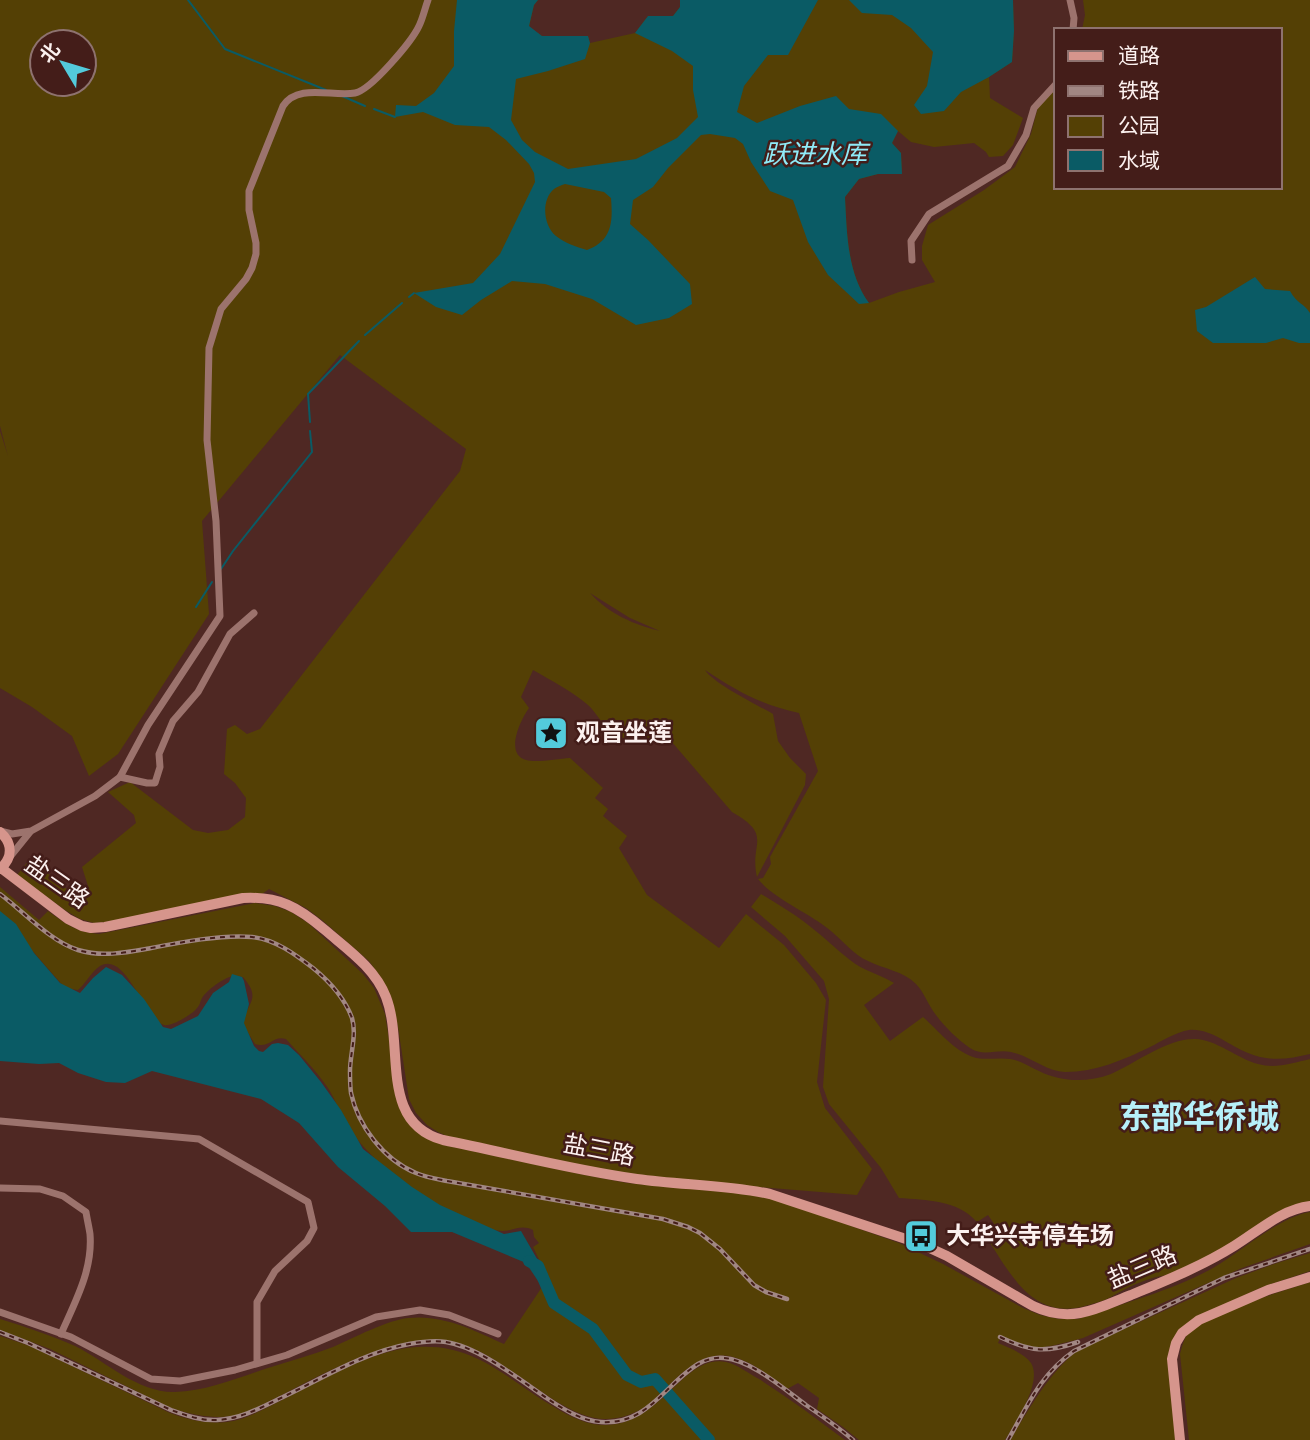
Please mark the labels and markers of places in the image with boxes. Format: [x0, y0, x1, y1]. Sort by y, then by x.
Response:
place icon: 观音坐莲 [532, 714, 570, 752]
place label: 观音坐莲 [576, 718, 672, 748]
bus stop icon: 大华兴寺停车场 [902, 1217, 940, 1255]
place label: 大华兴寺停车场 [946, 1221, 1114, 1251]

